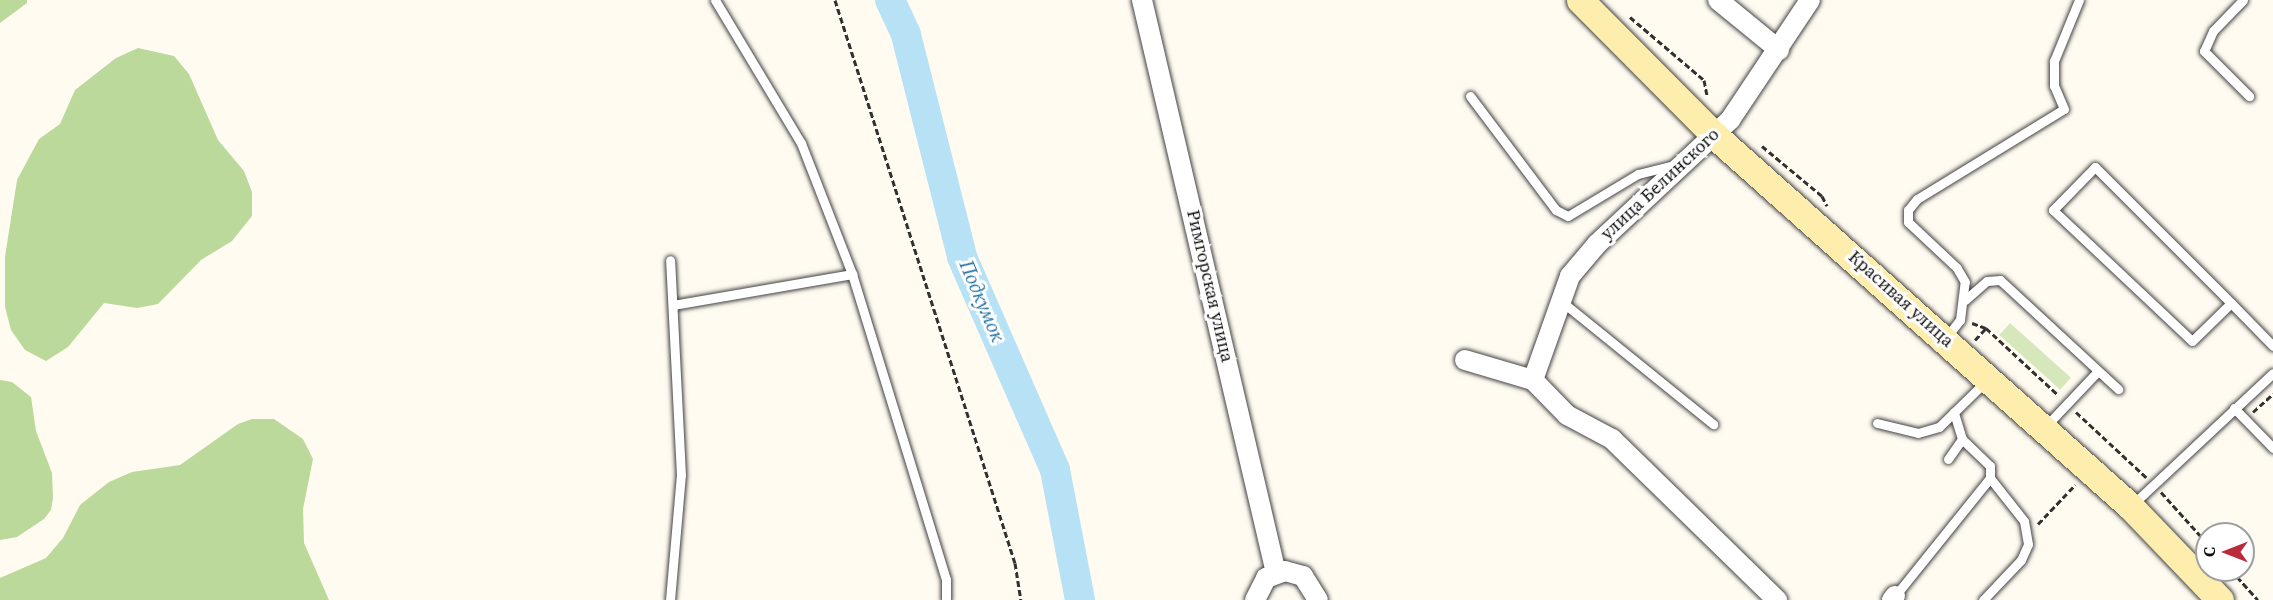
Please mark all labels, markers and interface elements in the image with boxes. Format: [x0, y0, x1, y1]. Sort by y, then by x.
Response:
street label: улица Белинского [1596, 124, 1724, 244]
street label: Римгорская улица [1182, 208, 1238, 364]
street label: Красивая улица [1844, 246, 1958, 352]
water label: Подкумок [954, 257, 1010, 345]
north arrow [2195, 522, 2255, 582]
text: С [2198, 547, 2220, 557]

